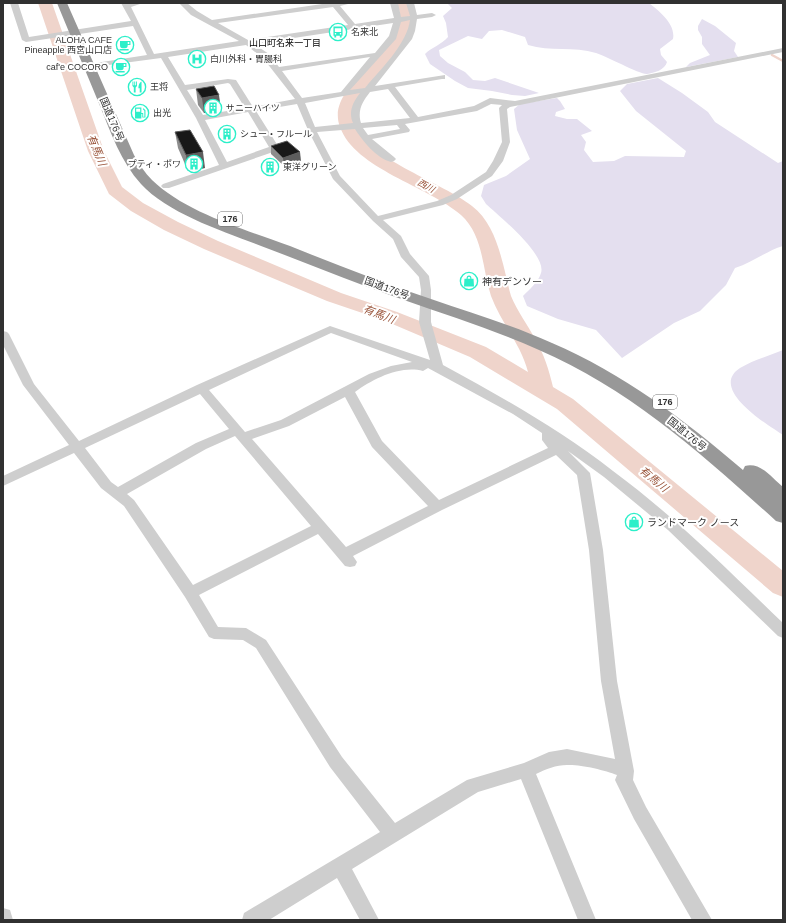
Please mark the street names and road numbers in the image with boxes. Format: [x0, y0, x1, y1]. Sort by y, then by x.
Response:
street label: 国道176号 [98, 95, 126, 143]
road number: 176 [218, 212, 242, 226]
street label: 国道176号 [363, 275, 411, 301]
road number: 176 [653, 395, 677, 409]
street label: 国道176号 [665, 415, 709, 453]

